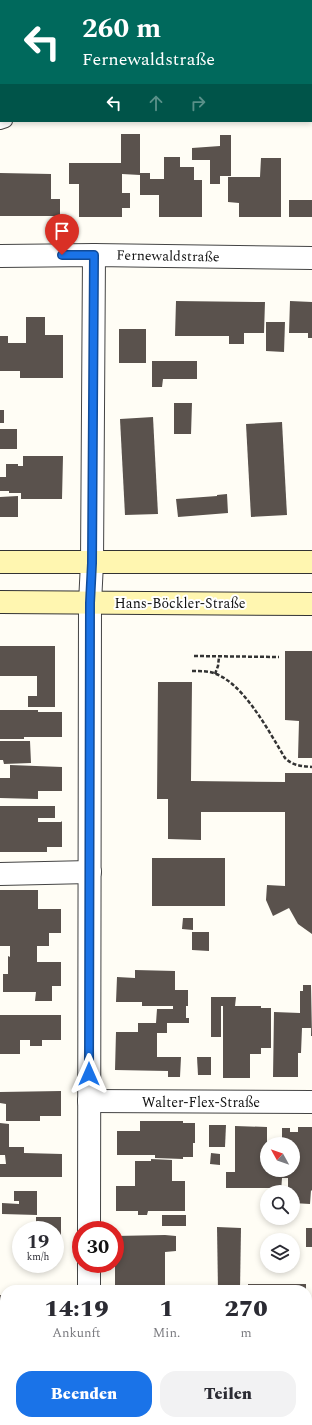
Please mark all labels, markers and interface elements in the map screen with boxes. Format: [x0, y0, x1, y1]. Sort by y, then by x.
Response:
text: 260 m [82, 7, 161, 50]
icon: left [16, 16, 68, 68]
text: Fernewaldstraße [82, 46, 215, 73]
icon: left [103, 92, 125, 114]
icon: ahead [145, 92, 167, 114]
icon: right [187, 92, 209, 114]
pin [45, 214, 79, 255]
icon: arrive [51, 220, 73, 242]
street label: Fernewaldstraße [116, 245, 220, 267]
street label: Hans-Böckler-Straße [115, 593, 246, 614]
position arrow [68, 1053, 110, 1095]
street label: Walter-Flex-Straße [142, 1092, 260, 1113]
north arrow [260, 1137, 300, 1177]
map controls [260, 1137, 300, 1273]
button: search [260, 1185, 300, 1225]
speed limit sign: 30 [72, 1221, 124, 1273]
text: 19 [27, 1227, 49, 1257]
button: layers [260, 1233, 300, 1273]
text: km/h [27, 1249, 49, 1265]
text: 14:19 [44, 1291, 109, 1327]
text: 1 [159, 1291, 174, 1327]
text: 270 [224, 1291, 268, 1327]
text: Ankunft [52, 1323, 101, 1343]
text: Min. [153, 1323, 180, 1343]
text: m [240, 1323, 252, 1343]
button: Beenden [16, 1371, 152, 1417]
button: Teilen [160, 1371, 296, 1417]

